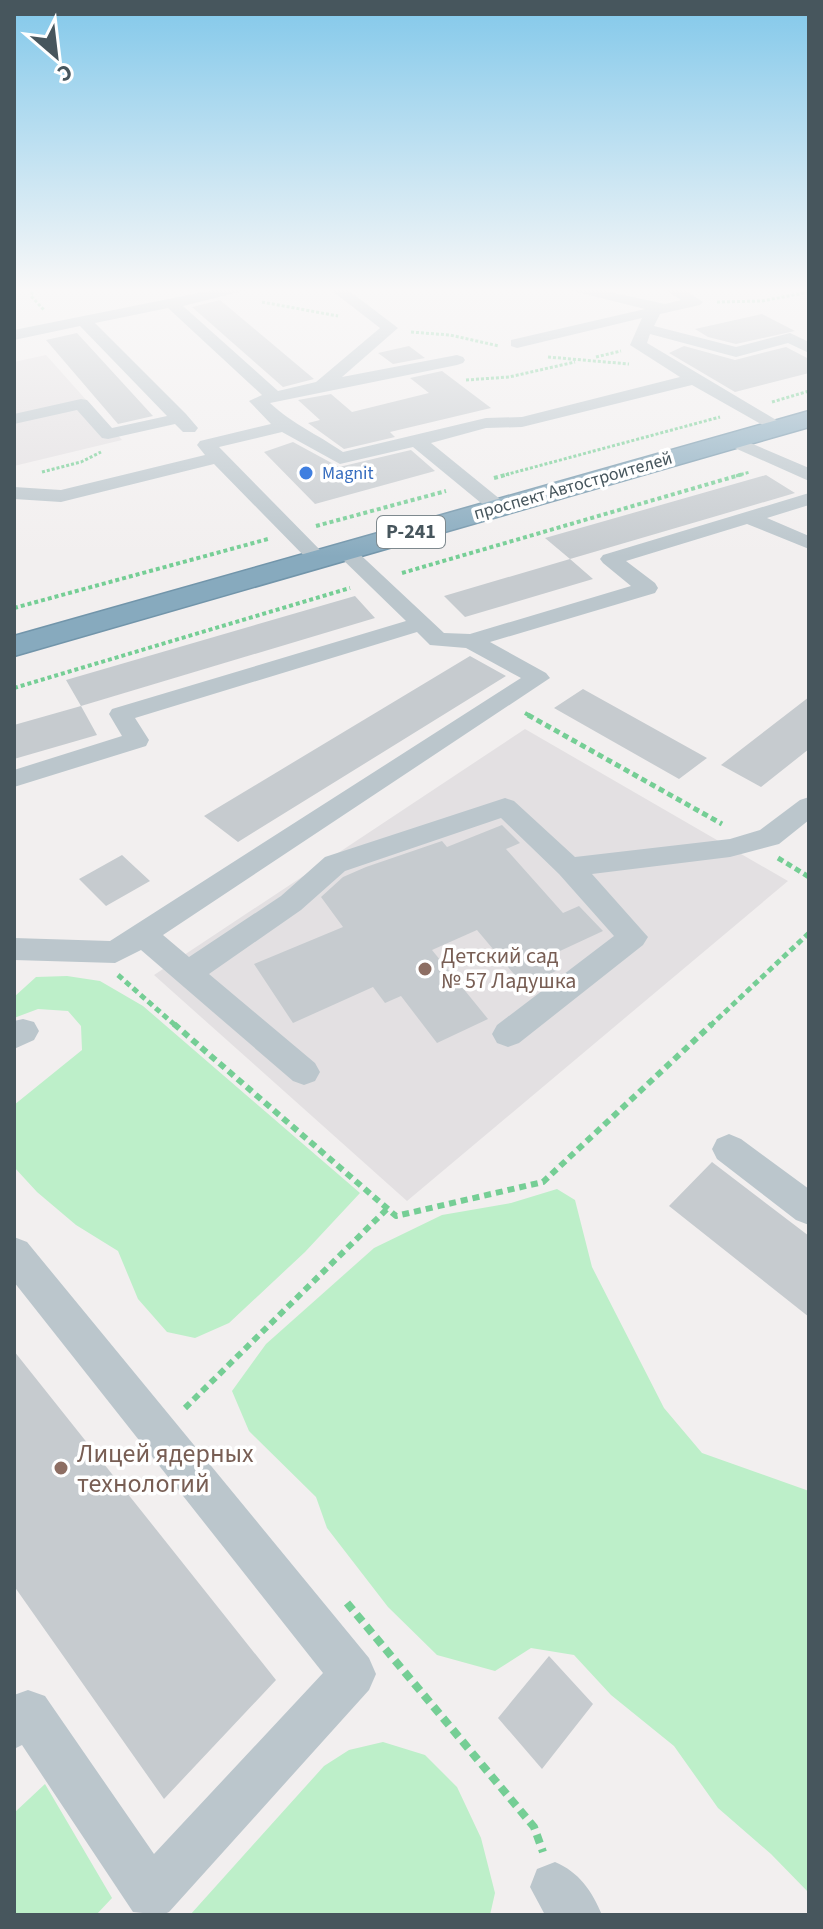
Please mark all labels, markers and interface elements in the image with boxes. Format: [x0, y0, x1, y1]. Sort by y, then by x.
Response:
north arrow [16, 16, 96, 96]
text: С [52, 56, 78, 90]
street label: проспект Автостроителей [471, 446, 675, 526]
place label: Magnit [322, 461, 374, 486]
marker: Magnit [297, 464, 315, 482]
road number: Р-241 [377, 516, 445, 548]
place label: Детский сад № 57 Ладушка [441, 940, 576, 997]
marker: Детский сад № 57 Ладушка [416, 960, 434, 978]
place label: Лицей ядерных технологий [77, 1435, 254, 1502]
marker: Лицей ядерных технологий [52, 1459, 70, 1477]

